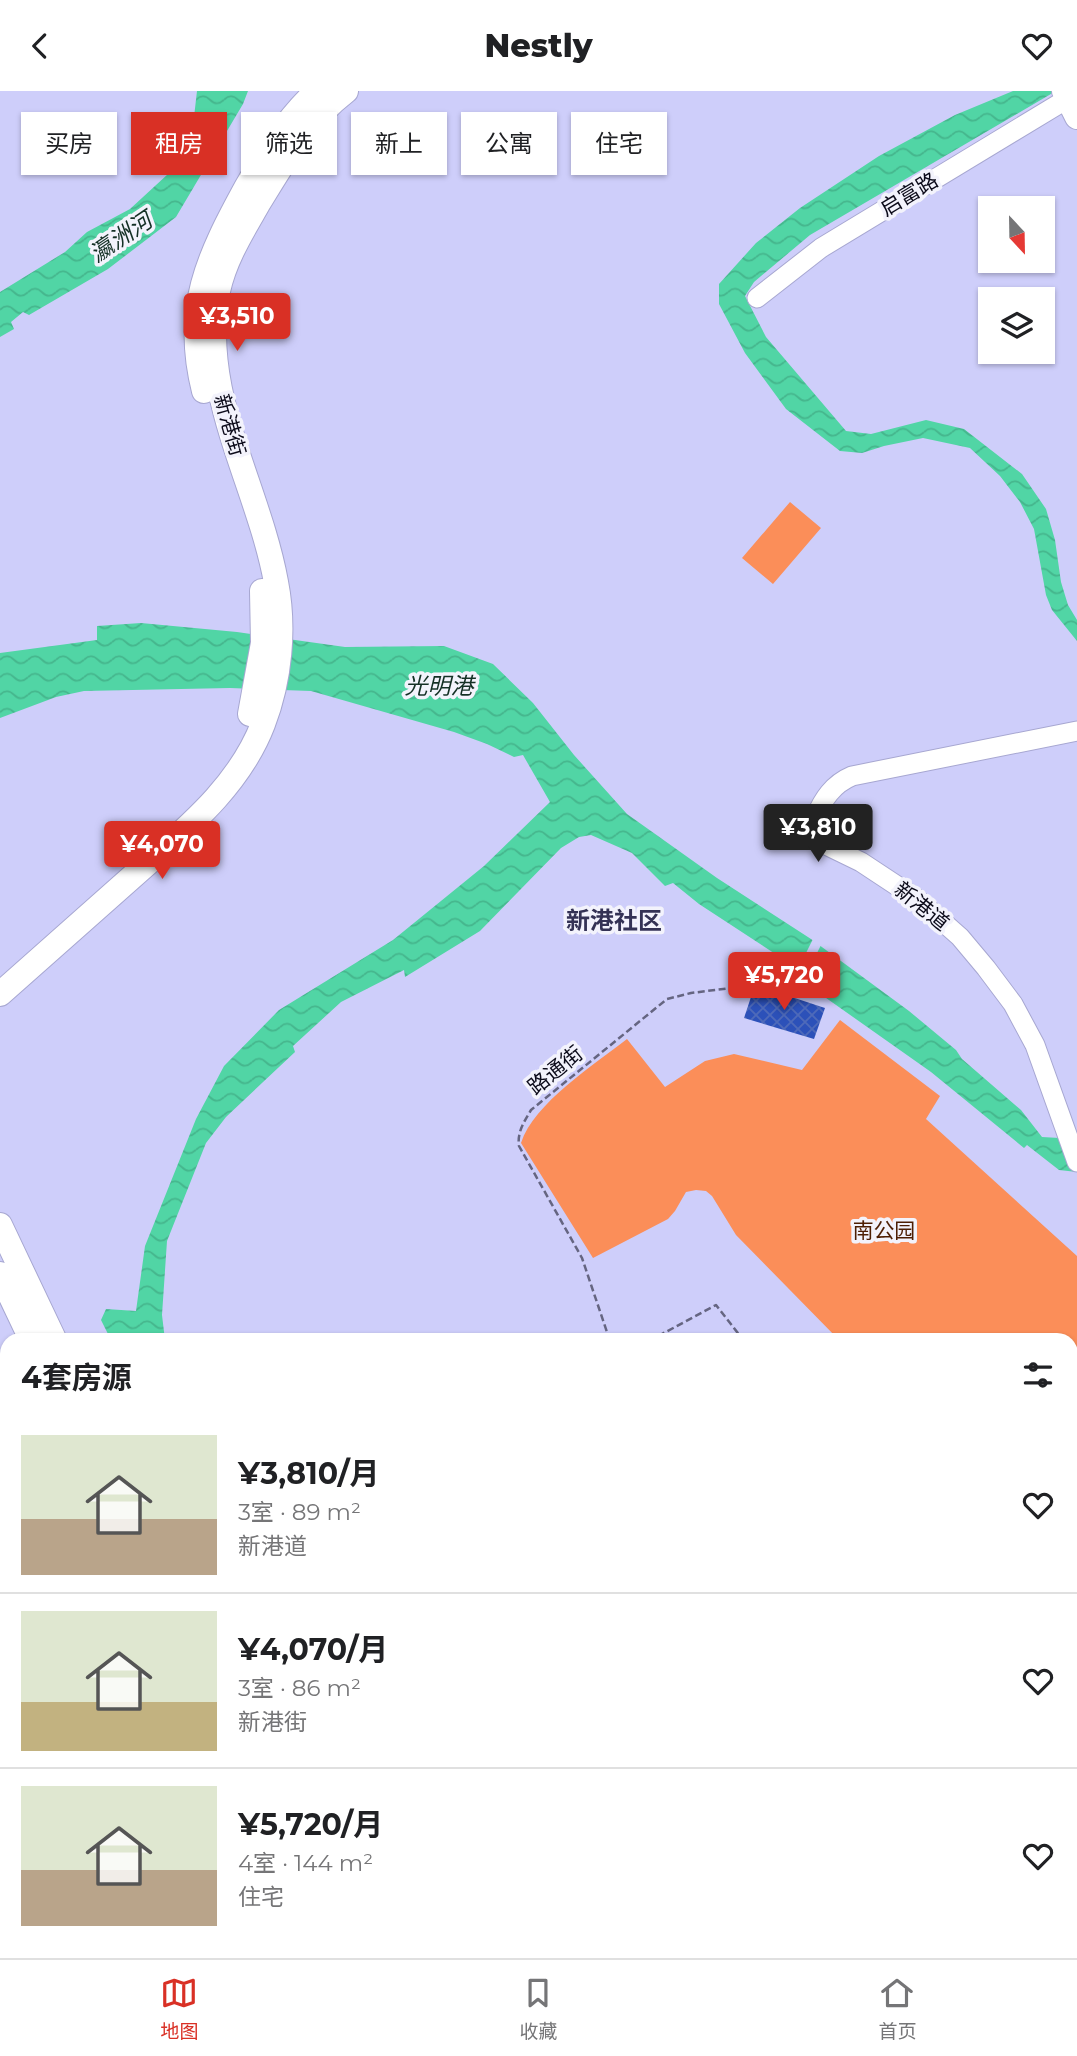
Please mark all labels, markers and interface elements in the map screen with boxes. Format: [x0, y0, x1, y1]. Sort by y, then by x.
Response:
text: Nestly [484, 26, 593, 65]
icon: back [21, 27, 59, 65]
icon: heart [1018, 27, 1056, 65]
chip: 买房 [21, 112, 117, 175]
chip: 租房 [131, 112, 227, 175]
chip: 筛选 [241, 112, 337, 175]
chip: 新上 [351, 112, 447, 175]
chip: 公寓 [461, 112, 557, 175]
chip: 住宅 [571, 112, 667, 175]
street label: 启富路 [876, 167, 942, 221]
north arrow [978, 196, 1055, 273]
map controls [978, 196, 1055, 364]
water label: 瀛洲河 [85, 204, 161, 268]
button: layers [978, 287, 1055, 364]
pin: ¥3,510 [180, 293, 294, 353]
text: ¥3,510 [199, 302, 275, 330]
street label: 新港街 [209, 391, 251, 459]
water label: 光明港 [405, 672, 477, 700]
pin: ¥3,810 [761, 805, 875, 864]
text: ¥3,810 [780, 813, 856, 841]
pin: ¥4,070 [105, 821, 219, 881]
text: ¥4,070 [120, 830, 204, 858]
street label: 新港道 [890, 876, 954, 936]
district label: 新港社区 [566, 906, 662, 935]
pin: ¥5,720 [727, 953, 841, 1012]
text: ¥5,720 [744, 961, 824, 989]
street label: 路通街 [523, 1040, 587, 1100]
park label: 南公园 [853, 1218, 916, 1243]
icon: filters [1019, 1356, 1057, 1394]
text: 4套房源 [21, 1359, 132, 1396]
text: ¥3,810/月 [238, 1455, 379, 1492]
icon: home [77, 1463, 161, 1547]
icon: heart [1019, 1486, 1057, 1524]
text: 3室 · 89 m² [238, 1498, 361, 1526]
text: 新港道 [238, 1532, 307, 1560]
text: ¥4,070/月 [238, 1631, 388, 1668]
icon: home [77, 1639, 161, 1723]
icon: heart [1019, 1662, 1057, 1700]
text: 3室 · 86 m² [238, 1674, 361, 1702]
text: 新港街 [238, 1708, 307, 1736]
text: ¥5,720/月 [238, 1806, 383, 1843]
icon: home [77, 1814, 161, 1898]
icon: heart [1019, 1837, 1057, 1875]
text: 4室 · 144 m² [238, 1849, 373, 1877]
text: 住宅 [238, 1883, 284, 1911]
tab: 地图 [160, 1974, 199, 2043]
tab: 收藏 [519, 1974, 558, 2043]
tab: 首页 [878, 1974, 917, 2043]

